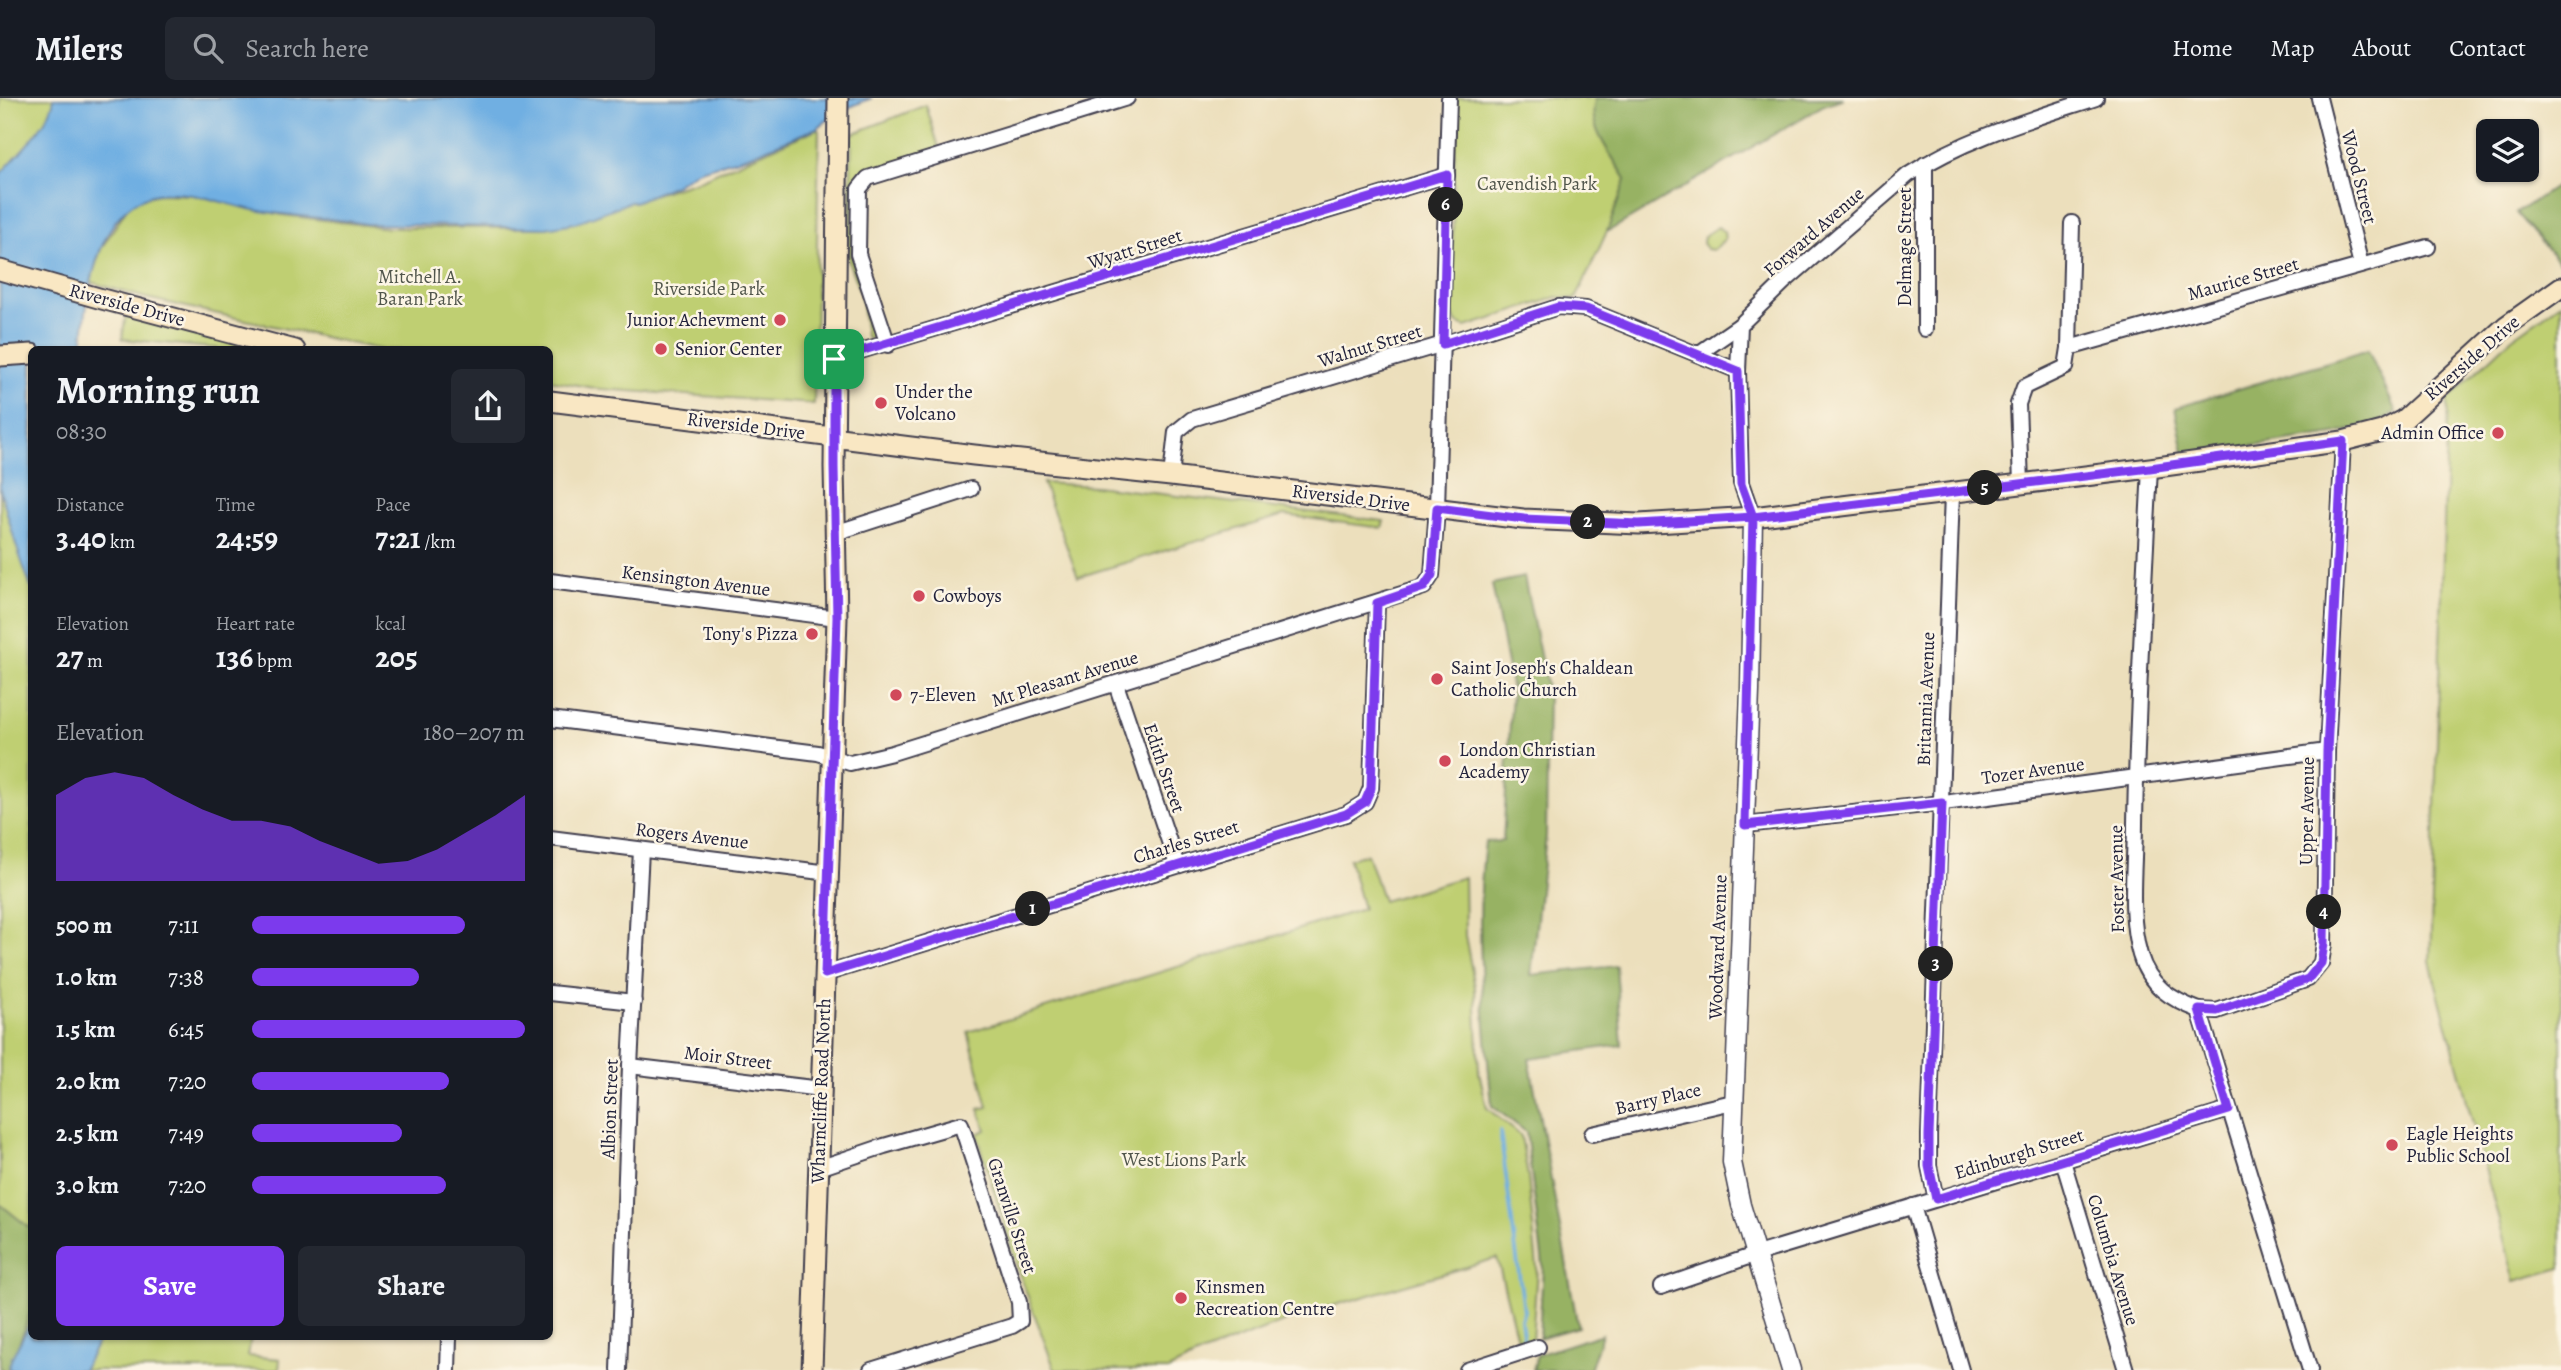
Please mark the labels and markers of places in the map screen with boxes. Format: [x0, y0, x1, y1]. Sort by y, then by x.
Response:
pin: 6 [1428, 188, 1464, 222]
place label: Junior Achevment [627, 307, 766, 333]
marker: Junior Achevment [772, 312, 788, 328]
pin [804, 329, 864, 389]
place label: Senior Center [675, 336, 782, 362]
marker: Senior Center [653, 341, 669, 357]
place label: Under the Volcano [894, 379, 973, 427]
marker: Under the Volcano [873, 395, 889, 411]
place label: Admin Office [2380, 420, 2484, 446]
marker: Admin Office [2490, 425, 2506, 441]
pin: 5 [1968, 470, 2002, 506]
pin: 2 [1570, 504, 1606, 540]
place label: Cowboys [933, 583, 1002, 609]
marker: Cowboys [911, 588, 927, 604]
place label: Tony's Pizza [703, 621, 798, 647]
marker: Tony's Pizza [804, 626, 820, 642]
place label: Saint Joseph's Chaldean Catholic Church [1451, 655, 1633, 703]
marker: Saint Joseph's Chaldean Catholic Church [1429, 671, 1445, 687]
place label: 7-Eleven [910, 682, 976, 708]
marker: 7-Eleven [888, 687, 904, 703]
place label: London Christian Academy [1458, 737, 1596, 785]
marker: London Christian Academy [1437, 753, 1453, 769]
pin: 1 [1016, 892, 1050, 926]
pin: 4 [2306, 894, 2342, 930]
pin: 3 [1918, 946, 1954, 982]
place label: Eagle Heights Public School [2406, 1121, 2514, 1169]
marker: Eagle Heights Public School [2384, 1137, 2400, 1153]
place label: Kinsmen Recreation Centre [1195, 1274, 1335, 1322]
marker: Kinsmen Recreation Centre [1173, 1290, 1189, 1306]

